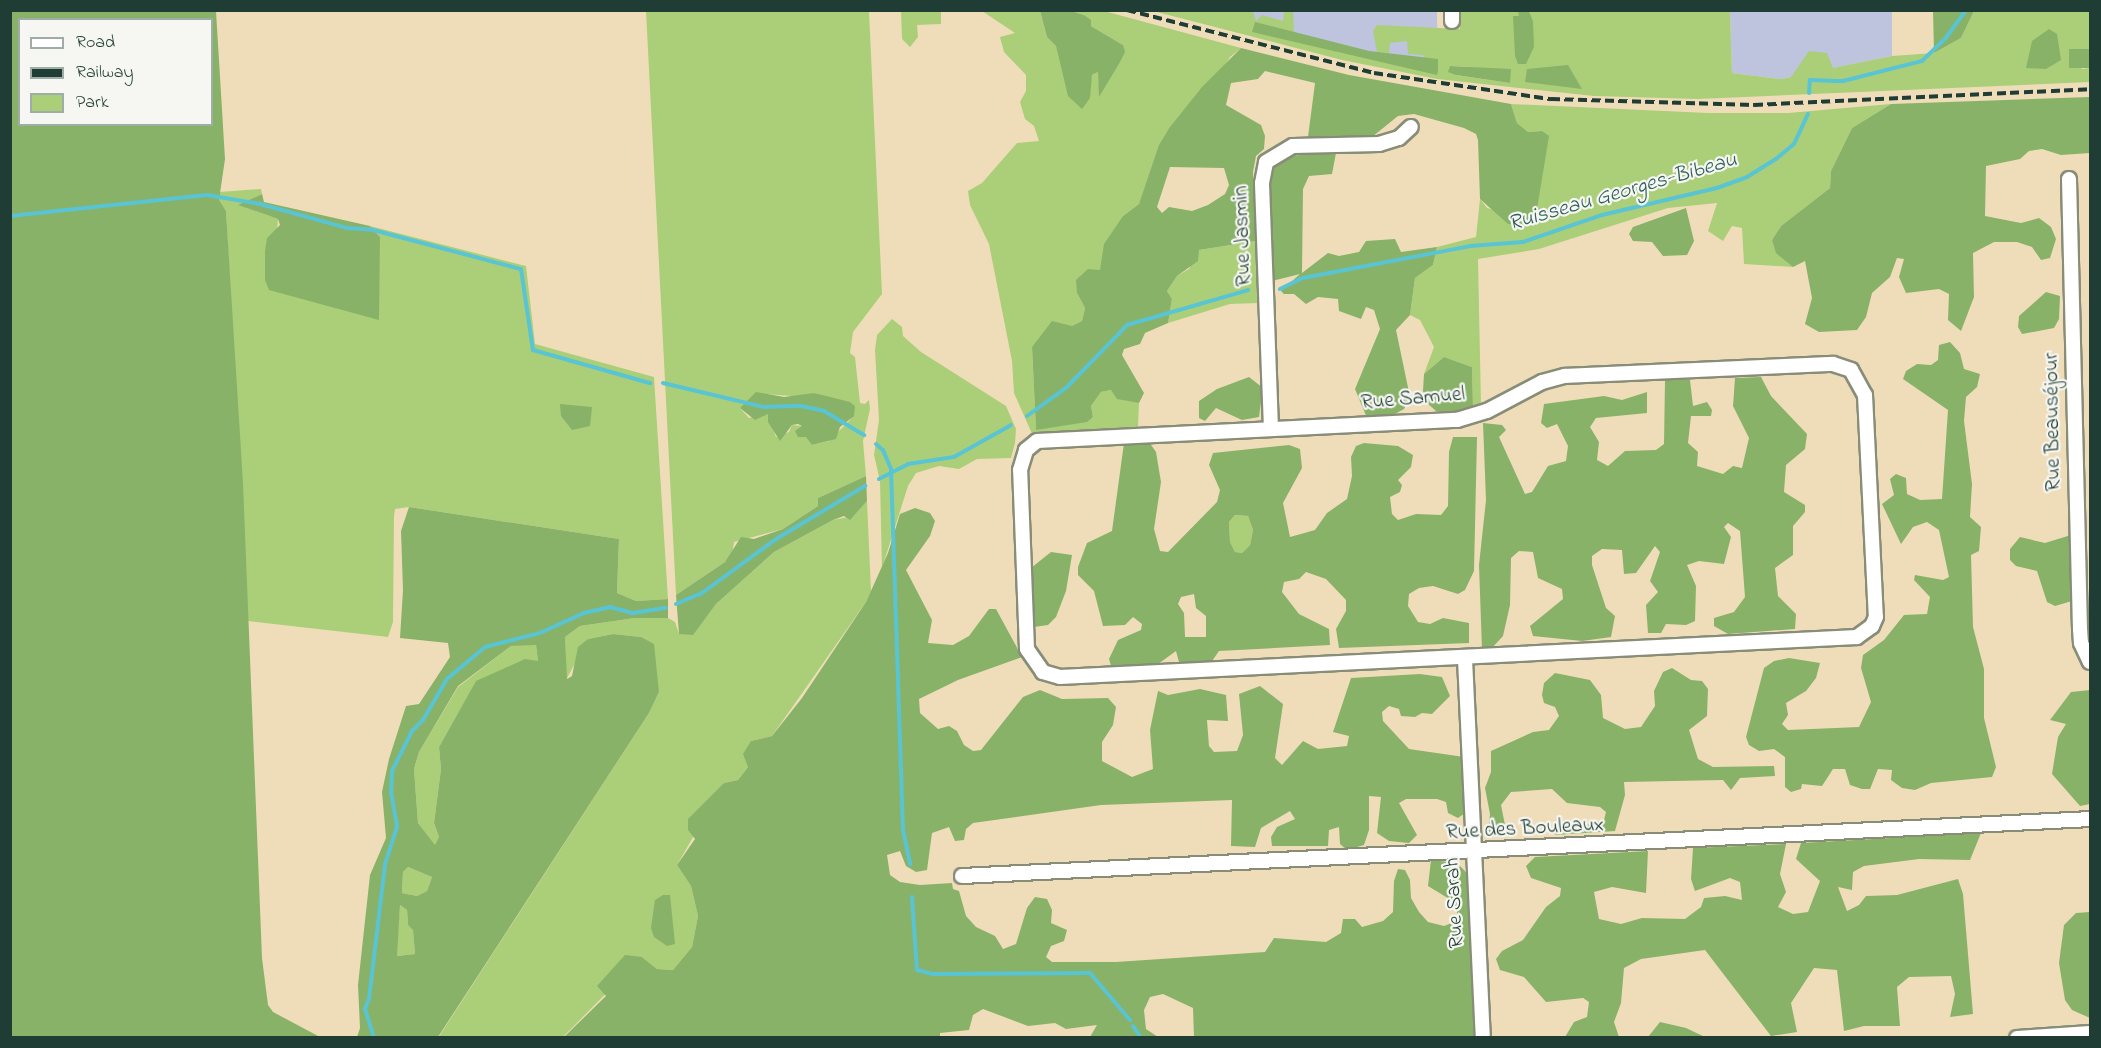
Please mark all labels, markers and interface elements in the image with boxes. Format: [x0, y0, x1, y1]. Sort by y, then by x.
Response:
legend [18, 18, 213, 126]
text: Road [76, 30, 115, 56]
text: Railway [76, 60, 133, 86]
text: Park [76, 90, 109, 116]
water label: Ruisseau Georges-Bibeau [1506, 148, 1740, 238]
street label: Rue Jasmin [1229, 185, 1257, 287]
street label: Rue Beauséjour [2039, 352, 2067, 492]
street label: Rue Samuel [1360, 382, 1466, 416]
street label: Rue des Bouleaux [1445, 812, 1605, 846]
street label: Rue Sarah [1440, 857, 1470, 949]

